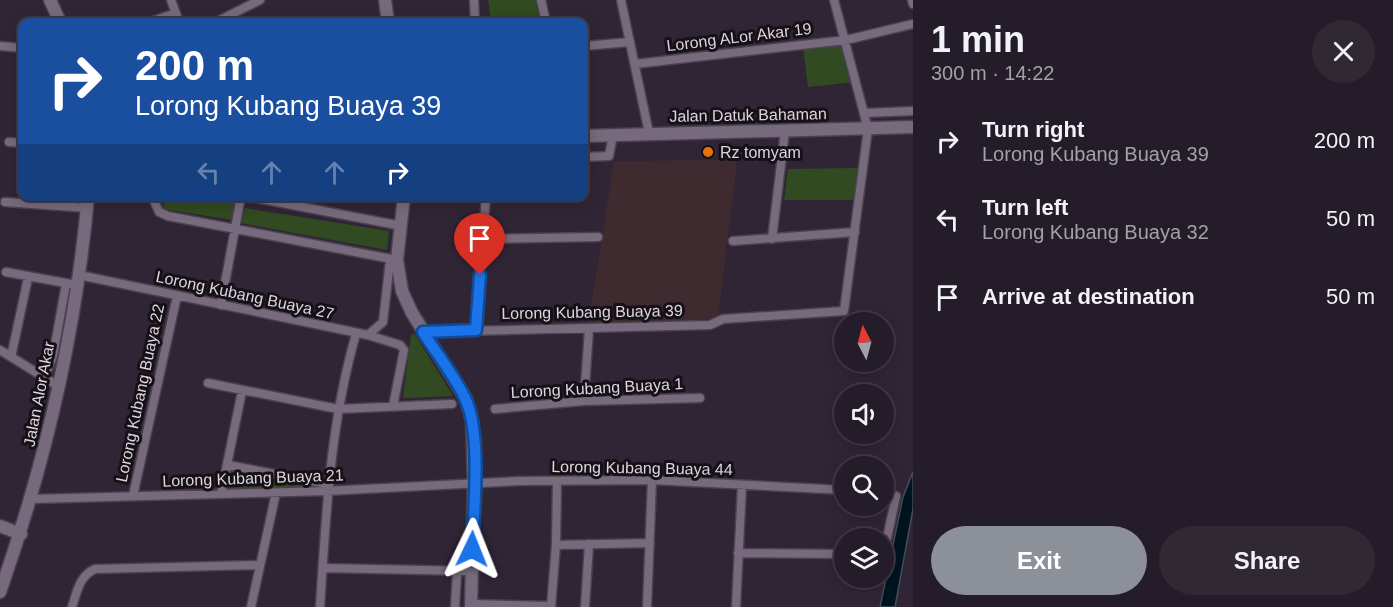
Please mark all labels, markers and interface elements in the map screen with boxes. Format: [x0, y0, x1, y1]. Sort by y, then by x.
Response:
text: 1 min [931, 19, 1025, 60]
street label: Lorong ALor Akar 19 [666, 20, 813, 54]
button: close [1312, 20, 1375, 83]
icon: right [36, 42, 114, 120]
text: 200 m [135, 42, 254, 89]
text: 300 m · 14:22 [931, 62, 1054, 84]
text: Lorong Kubang Buaya 39 [135, 91, 441, 121]
street label: Jalan Datuk Bahaman [669, 105, 827, 125]
text: Turn right [982, 117, 1084, 142]
icon: right [931, 125, 964, 158]
text: 200 m [1314, 128, 1375, 153]
text: Lorong Kubang Buaya 39 [982, 143, 1209, 165]
place label: Rz tomyam [720, 144, 801, 161]
marker: Rz tomyam [701, 145, 715, 159]
icon: left [192, 156, 225, 189]
icon: ahead [255, 156, 288, 189]
icon: ahead [318, 156, 351, 189]
icon: right [381, 156, 414, 189]
text: Turn left [982, 195, 1068, 220]
icon: left [931, 203, 964, 236]
text: 50 m [1326, 206, 1375, 231]
pin [454, 213, 505, 275]
text: Lorong Kubang Buaya 32 [982, 221, 1209, 243]
icon: arrive [463, 222, 496, 255]
street label: Lorong Kubang Buaya 27 [154, 268, 336, 322]
icon: arrive [931, 281, 964, 314]
text: Arrive at destination [982, 284, 1195, 309]
text: 50 m [1326, 284, 1375, 309]
street label: Lorong Kubang Buaya 22 [113, 302, 167, 484]
street label: Lorong Kubang Buaya 39 [501, 302, 683, 322]
north arrow [834, 312, 894, 372]
map controls [834, 312, 894, 588]
street label: Jalan Alor Akar [20, 339, 58, 448]
street label: Lorong Kubang Buaya 1 [510, 375, 684, 401]
button: sound [834, 384, 894, 444]
button: search [834, 456, 894, 516]
street label: Lorong Kubang Buaya 44 [551, 458, 733, 478]
street label: Lorong Kubang Buaya 21 [162, 466, 344, 490]
position arrow [440, 517, 504, 581]
button: Exit [931, 526, 1147, 595]
button: Share [1159, 526, 1375, 595]
button: layers [834, 528, 894, 588]

